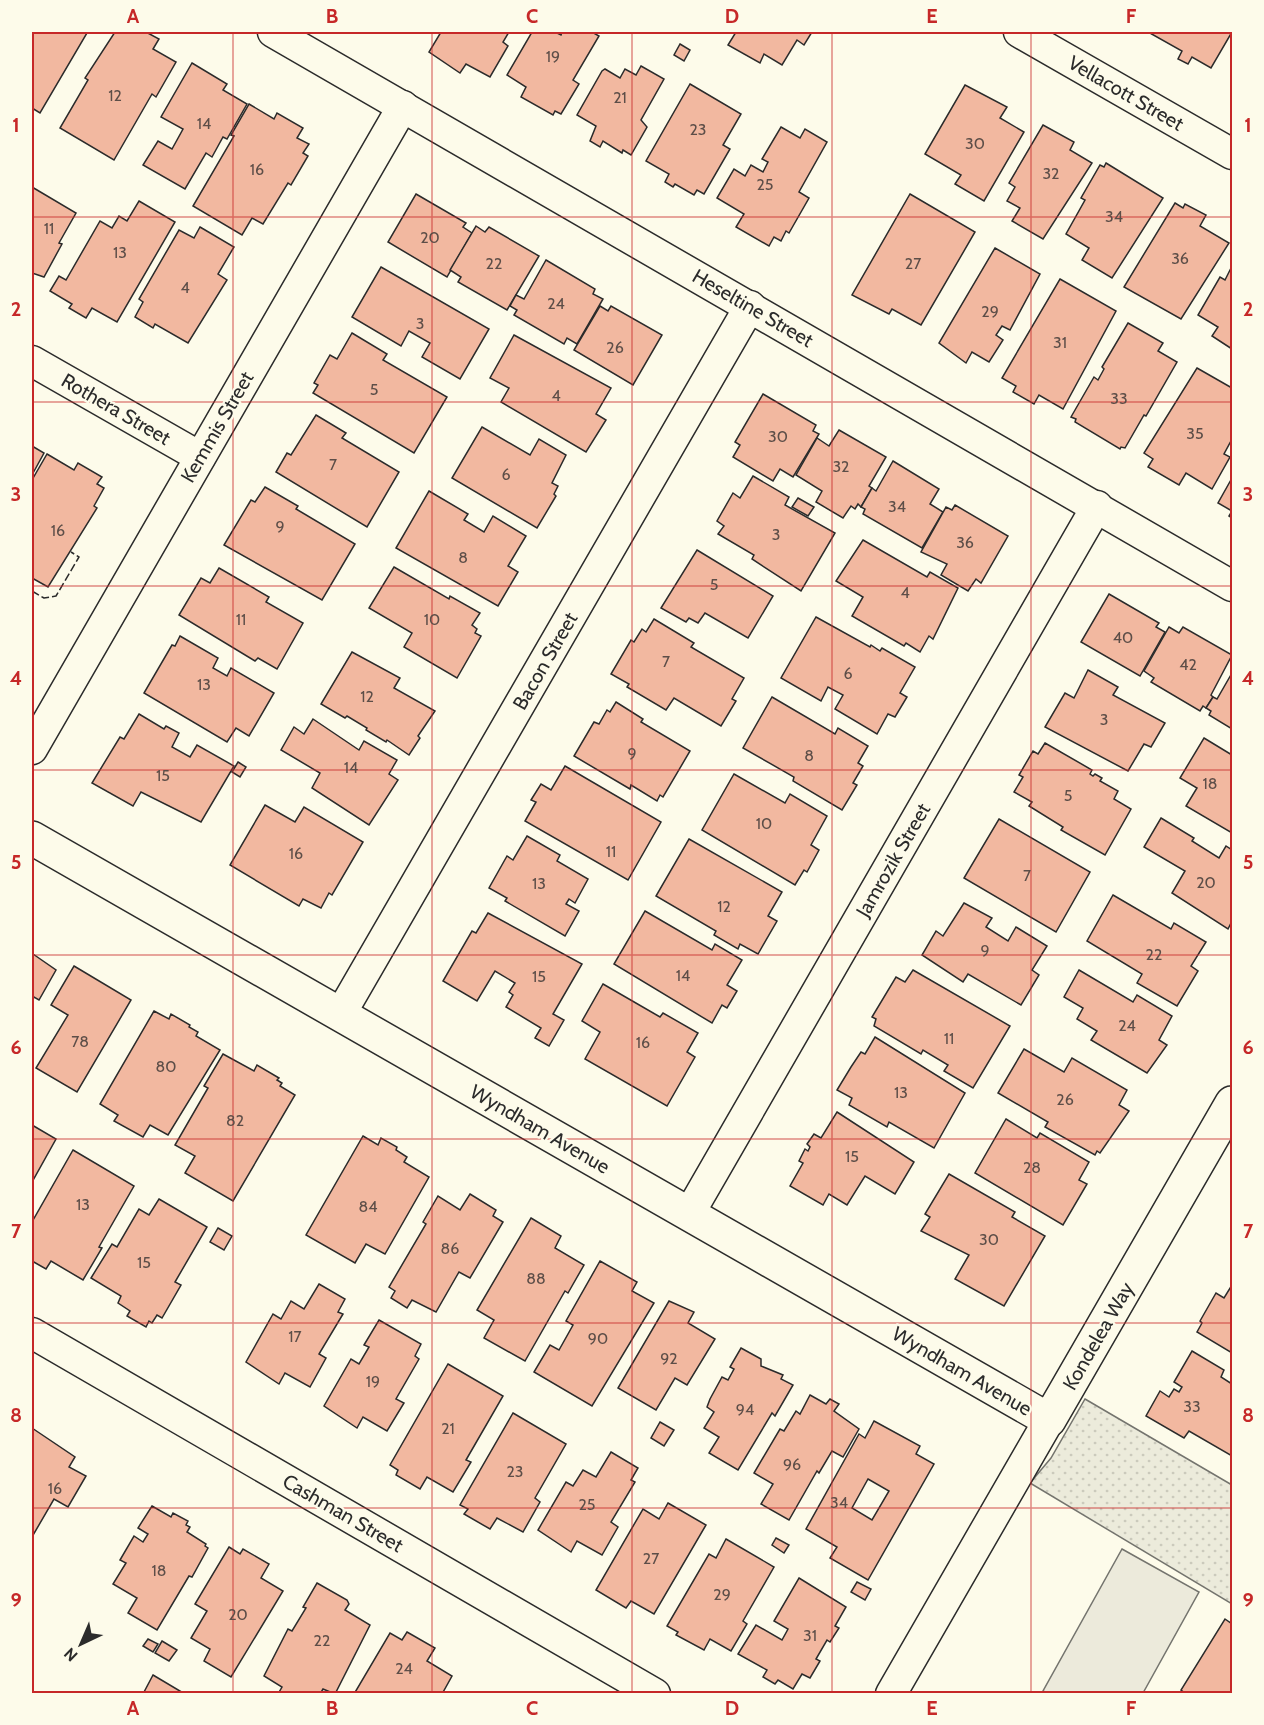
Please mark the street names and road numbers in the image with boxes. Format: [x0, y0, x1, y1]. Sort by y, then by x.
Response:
street label: Vellacott Street [1064, 50, 1188, 136]
street label: Heseltine Street [688, 264, 818, 352]
street label: Kemmis Street [176, 367, 259, 487]
street label: Rothera Street [57, 368, 175, 450]
street label: Bacon Street [507, 608, 583, 714]
street label: Jamrozik Street [850, 799, 935, 922]
street label: Wyndham Avenue [466, 1079, 614, 1179]
street label: Kondelea Way [1057, 1278, 1139, 1394]
street label: Wyndham Avenue [888, 1321, 1036, 1421]
street label: Cashman Street [278, 1469, 408, 1557]

